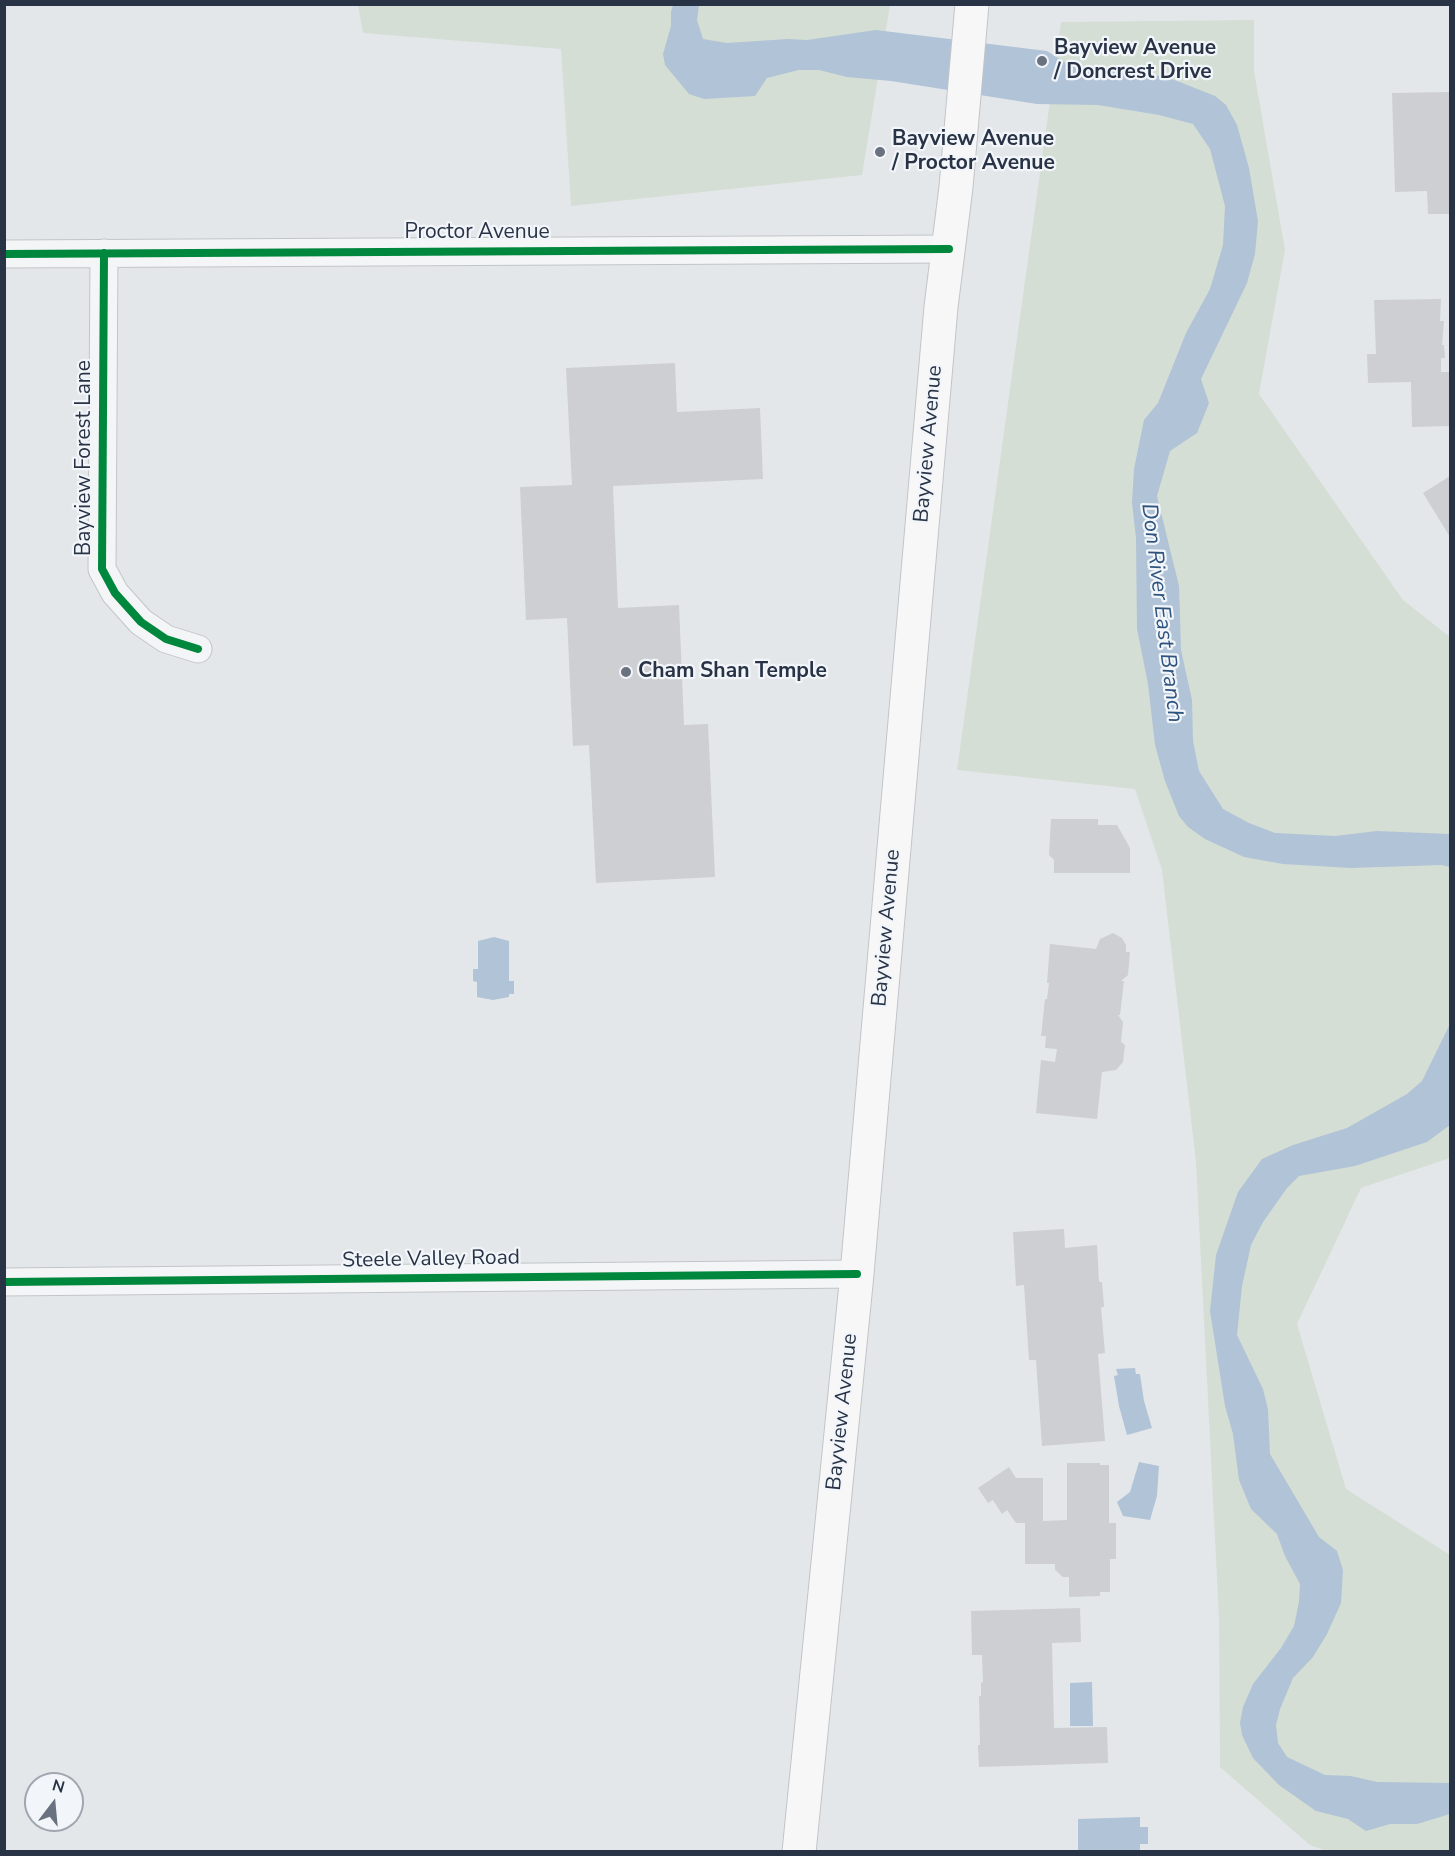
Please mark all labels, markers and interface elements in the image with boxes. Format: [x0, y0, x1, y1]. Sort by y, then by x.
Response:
place label: Bayview Avenue / Doncrest Drive [1054, 36, 1216, 86]
marker: Bayview Avenue / Doncrest Drive [1035, 54, 1049, 68]
place label: Bayview Avenue / Proctor Avenue [892, 127, 1055, 177]
marker: Bayview Avenue / Proctor Avenue [873, 145, 887, 159]
street label: Proctor Avenue [404, 220, 550, 246]
street label: Bayview Forest Lane [72, 360, 98, 556]
street label: Bayview Avenue [910, 364, 948, 524]
water label: Don River East Branch [1134, 502, 1188, 724]
place label: Cham Shan Temple [638, 659, 827, 685]
marker: Cham Shan Temple [619, 665, 633, 679]
street label: Bayview Avenue [868, 848, 906, 1008]
street label: Steele Valley Road [342, 1246, 520, 1274]
street label: Bayview Avenue [822, 1332, 864, 1492]
north arrow [24, 1772, 84, 1832]
text: N [50, 1774, 67, 1799]

